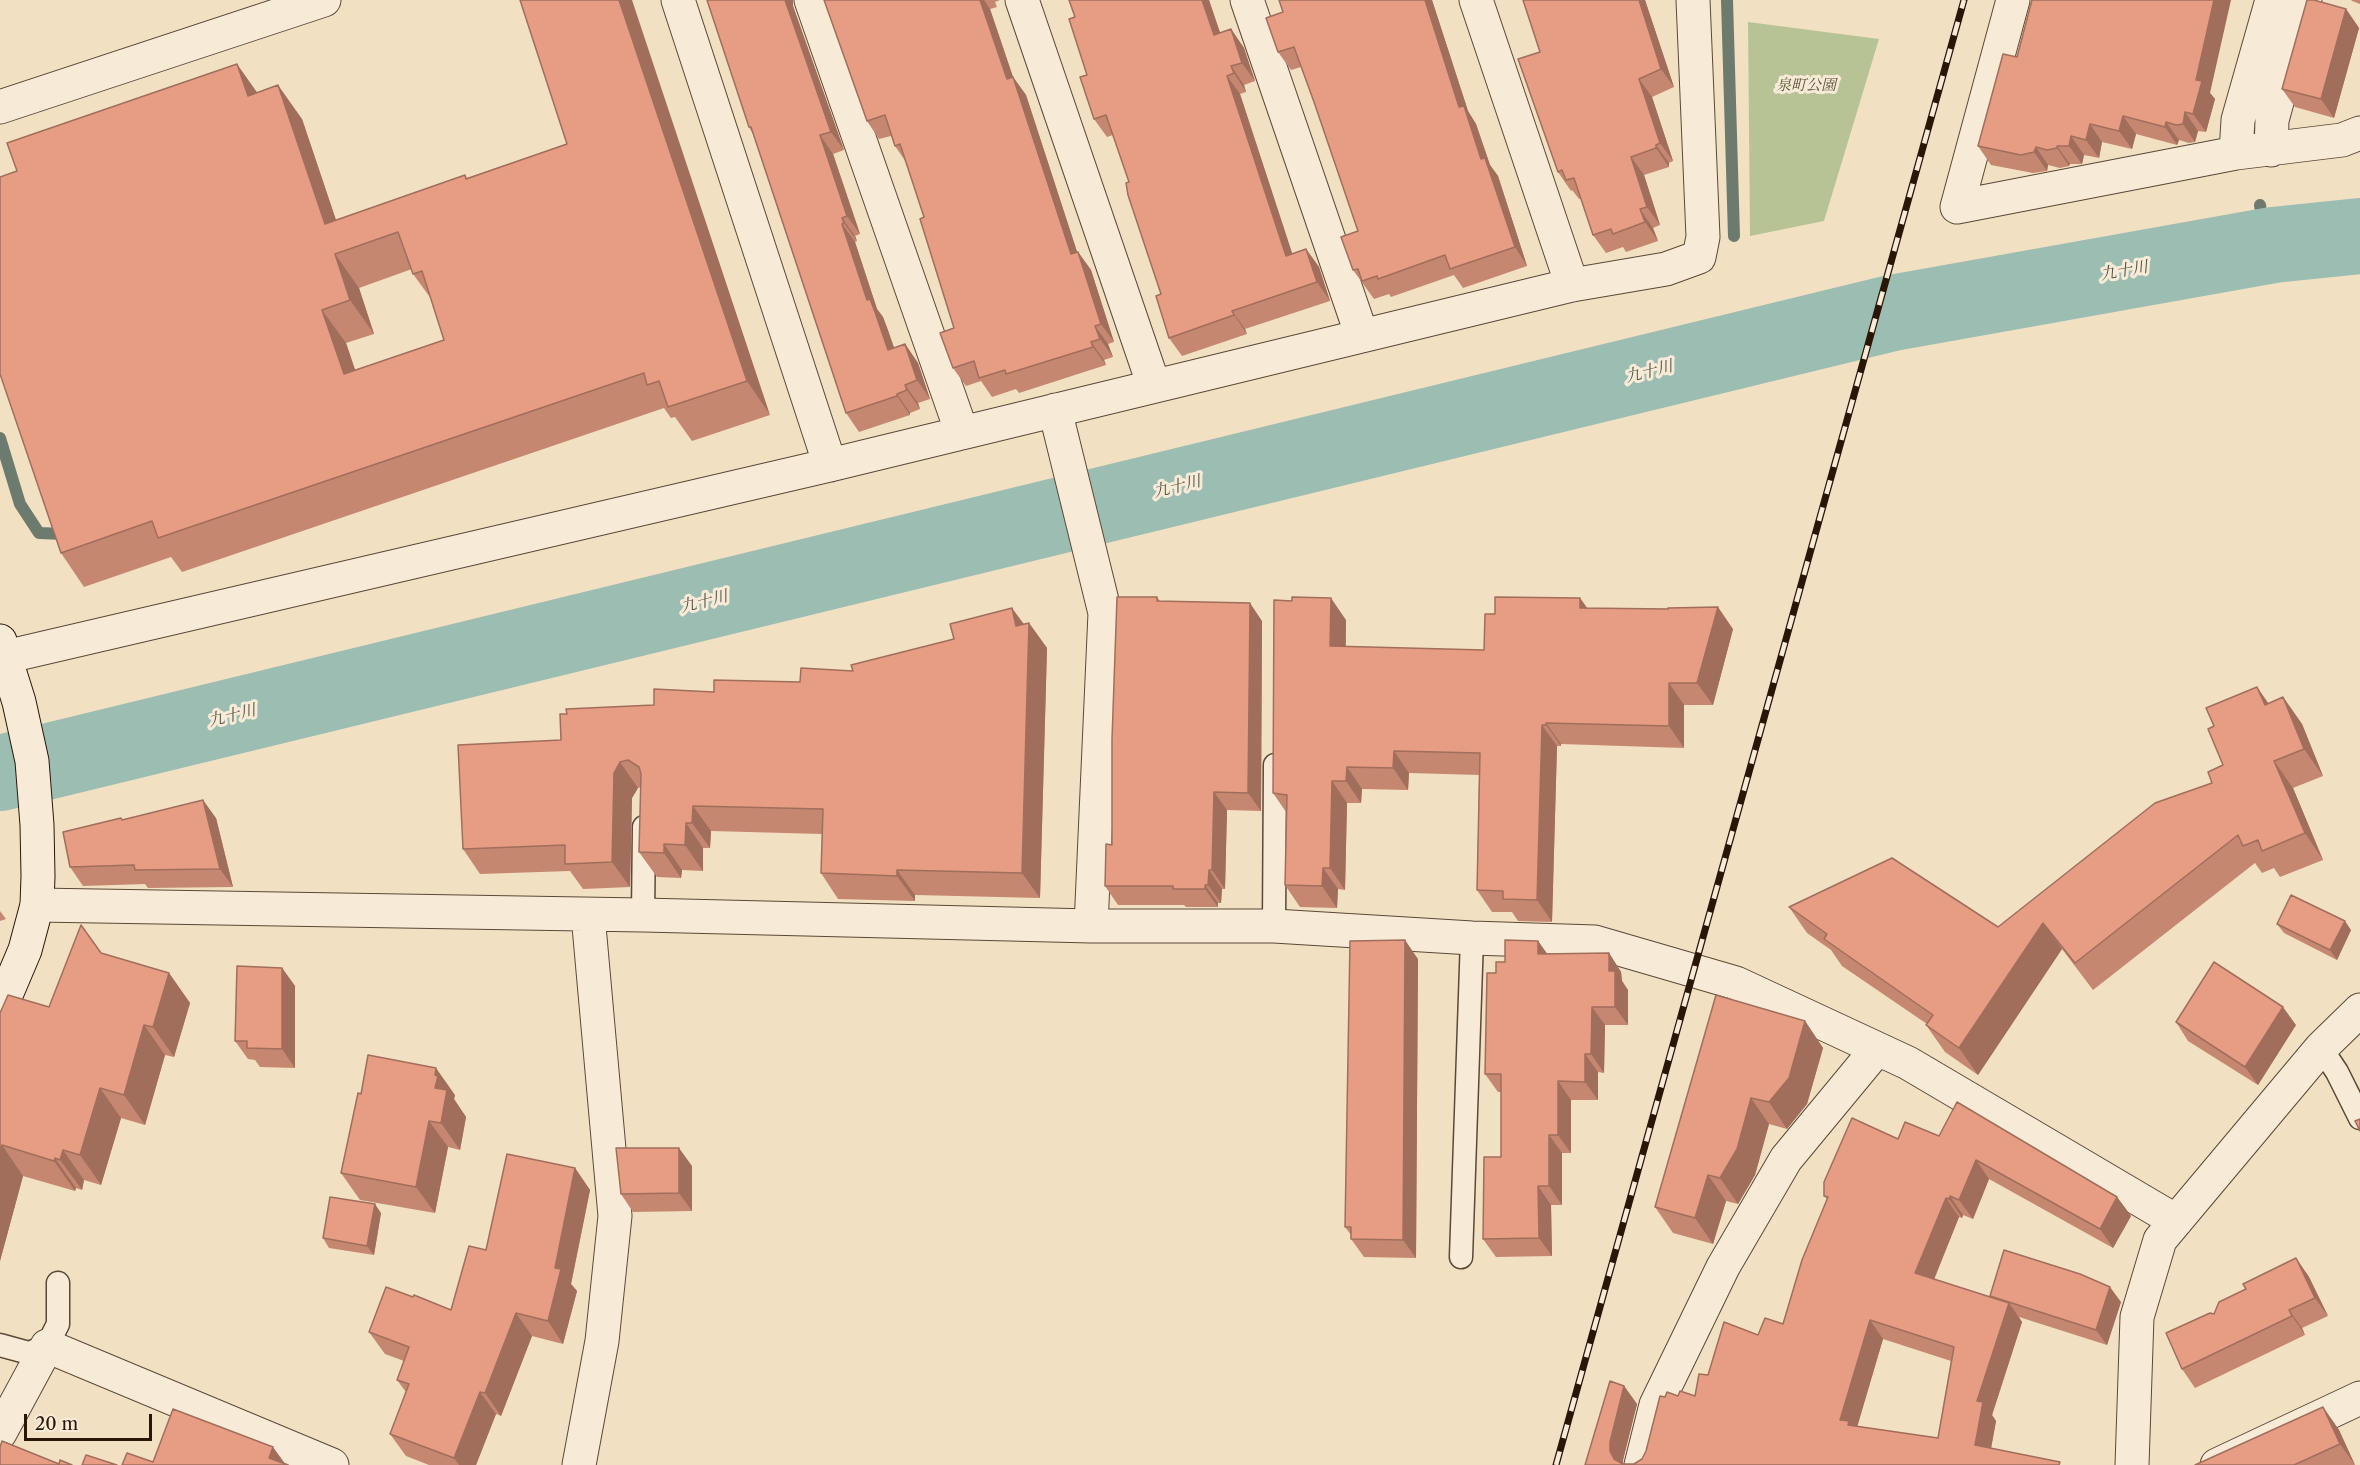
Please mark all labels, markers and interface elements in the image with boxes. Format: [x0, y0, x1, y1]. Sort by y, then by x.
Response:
park label: 泉町公園 [1776, 77, 1836, 95]
water label: 九十川 [2099, 257, 2149, 285]
water label: 九十川 [1623, 357, 1675, 387]
water label: 九十川 [1151, 472, 1203, 502]
water label: 九十川 [678, 587, 730, 617]
water label: 九十川 [206, 701, 258, 731]
scale bar [27, 1402, 154, 1440]
text: 20 m [35, 1413, 78, 1435]

